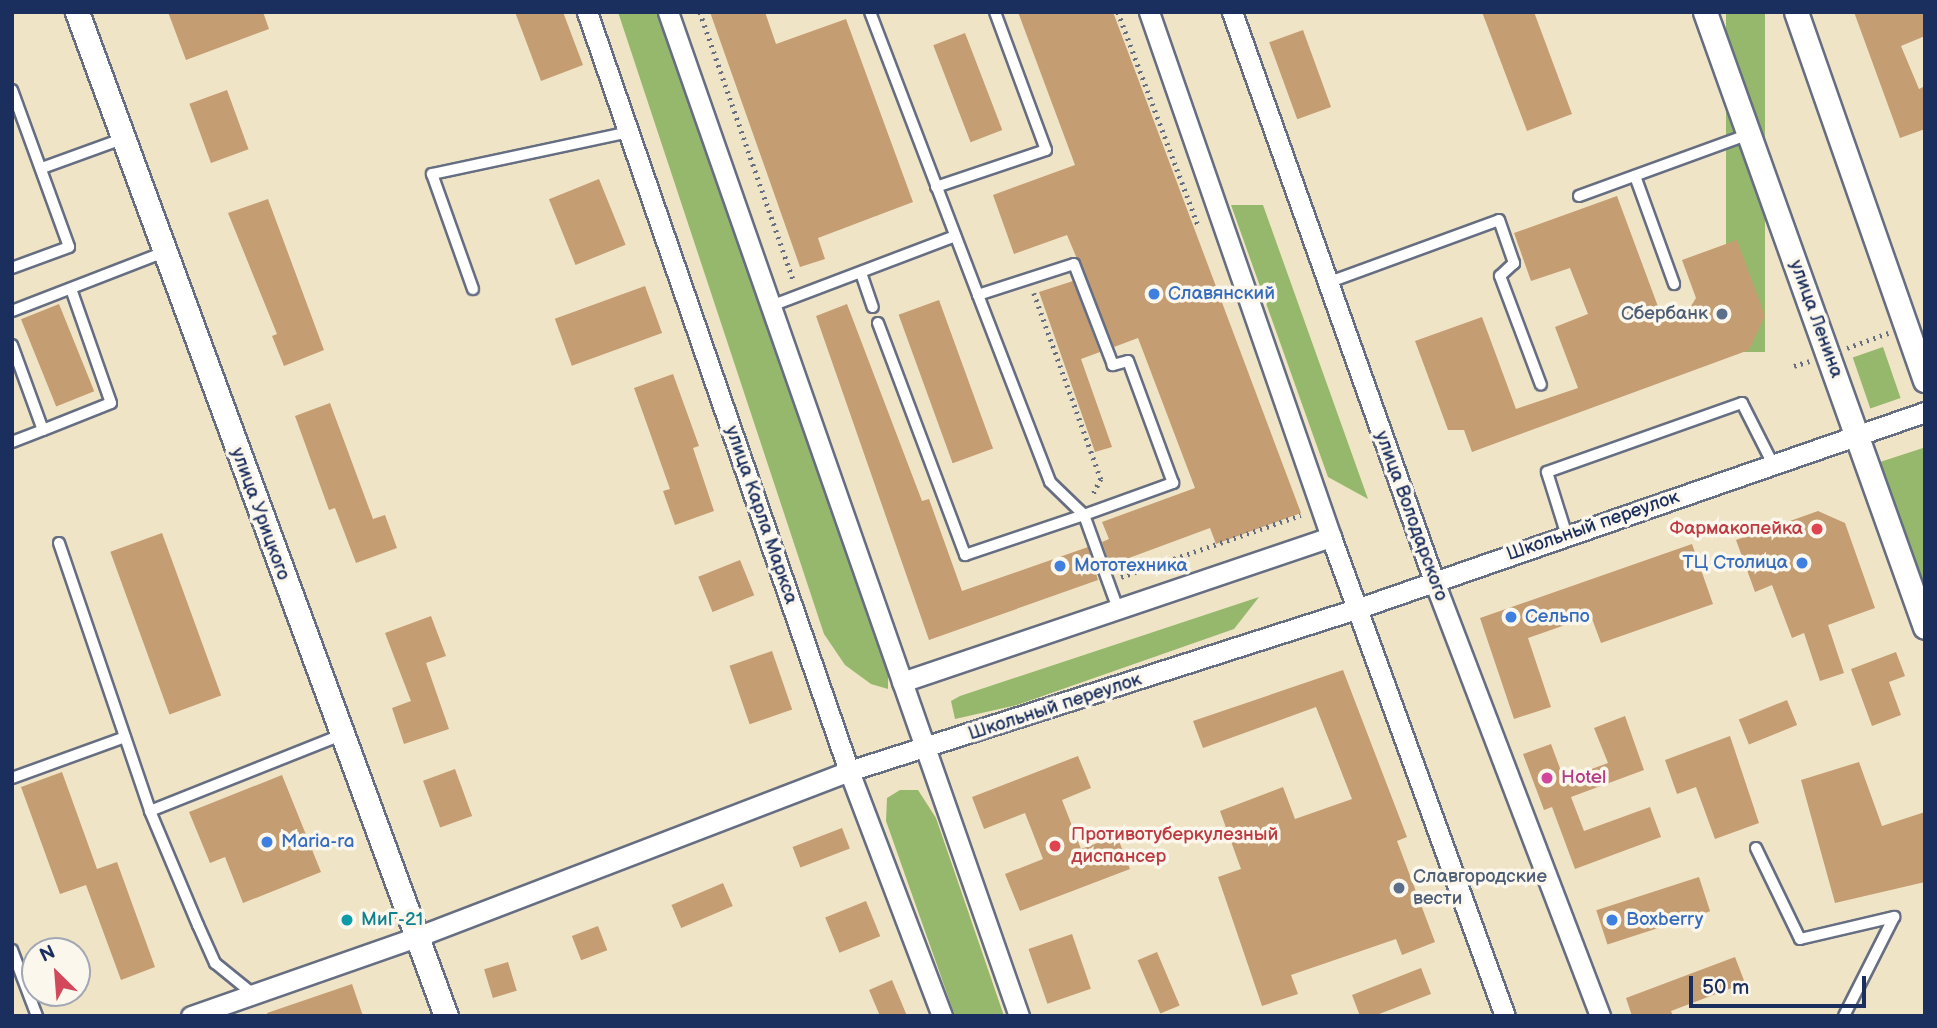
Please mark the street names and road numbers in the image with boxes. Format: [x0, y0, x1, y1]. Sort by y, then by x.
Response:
street label: улица Ленина [1784, 257, 1848, 381]
street label: улица Карла Маркса [720, 423, 802, 607]
street label: улица Володарского [1370, 428, 1452, 604]
street label: улица Урицкого [225, 445, 295, 583]
street label: Школьный переулок [1504, 486, 1682, 566]
street label: Школьный переулок [965, 668, 1145, 746]

